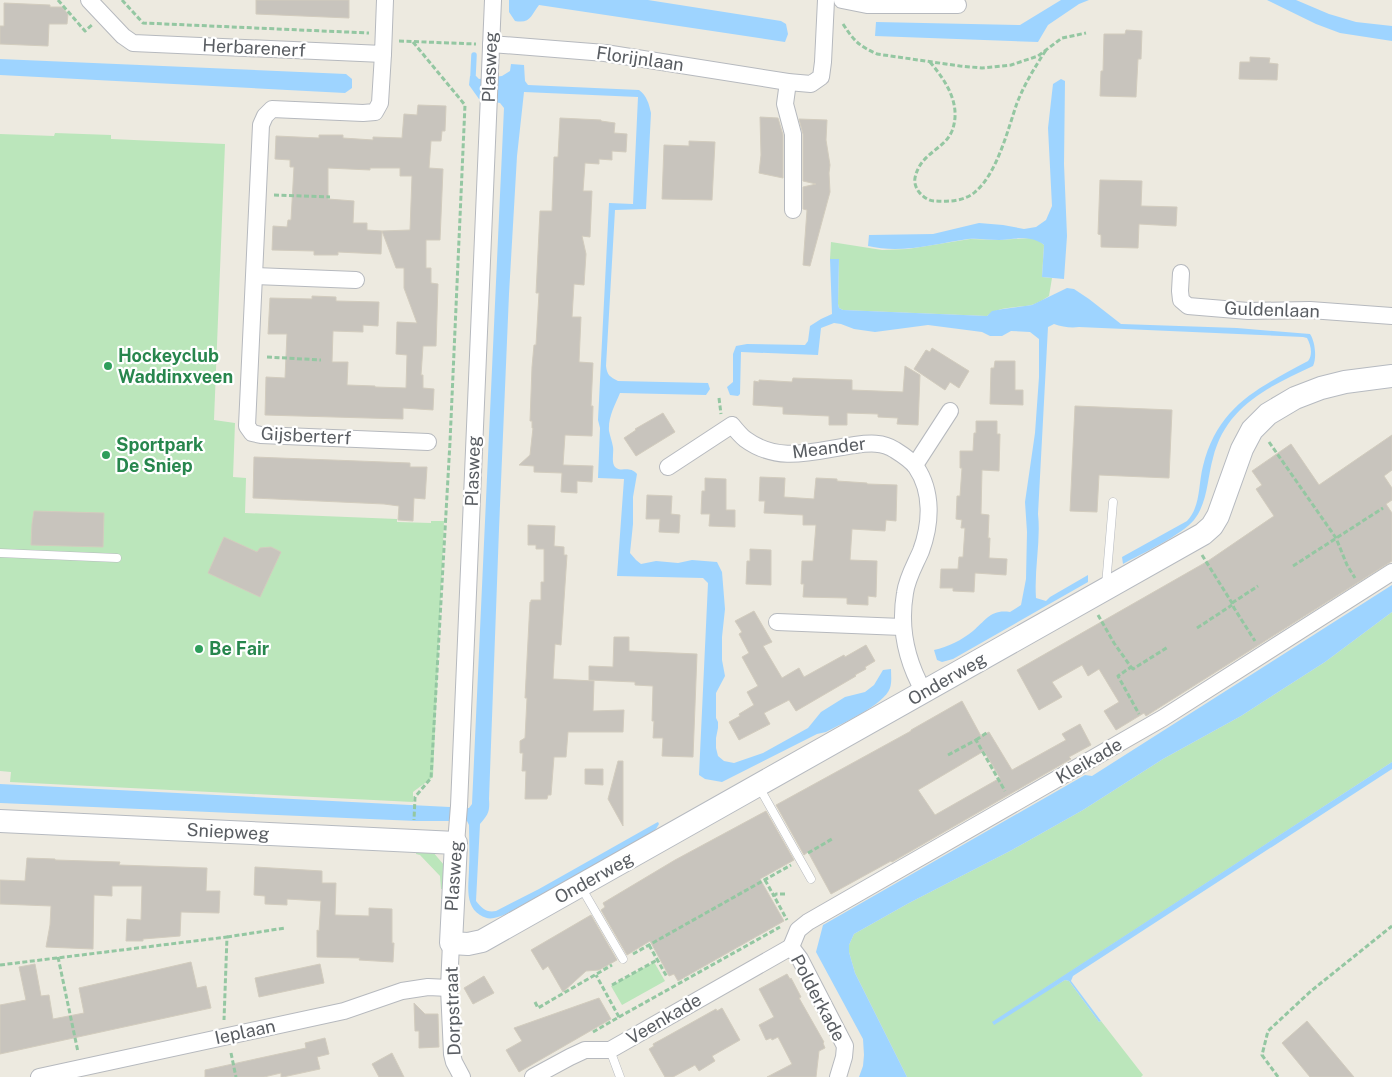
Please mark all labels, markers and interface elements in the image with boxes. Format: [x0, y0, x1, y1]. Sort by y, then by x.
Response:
street label: Plasweg [478, 31, 501, 103]
street label: Herbarenerf [202, 34, 306, 61]
street label: Florijnlaan [595, 42, 685, 75]
street label: Guldenlaan [1224, 297, 1320, 322]
place label: Hockeyclub Waddinxveen [118, 345, 233, 387]
marker: Hockeyclub Waddinxveen [102, 360, 114, 372]
street label: Gijsberterf [260, 423, 352, 448]
street label: Meander [791, 433, 867, 462]
place label: Sportpark De Sniep [116, 434, 204, 476]
street label: Plasweg [461, 435, 484, 507]
marker: Sportpark De Sniep [100, 449, 112, 461]
place label: Be Fair [209, 638, 270, 659]
marker: Be Fair [193, 643, 205, 655]
street label: Onderweg [904, 648, 990, 709]
street label: Kleikade [1052, 733, 1126, 788]
street label: Sniepweg [186, 819, 270, 844]
street label: Plasweg [441, 840, 466, 912]
street label: Onderweg [551, 847, 637, 908]
street label: Polderkade [787, 951, 850, 1045]
street label: Dorpstraat [440, 966, 465, 1056]
street label: Veenkade [623, 989, 705, 1048]
street label: Ieplaan [213, 1015, 277, 1048]

